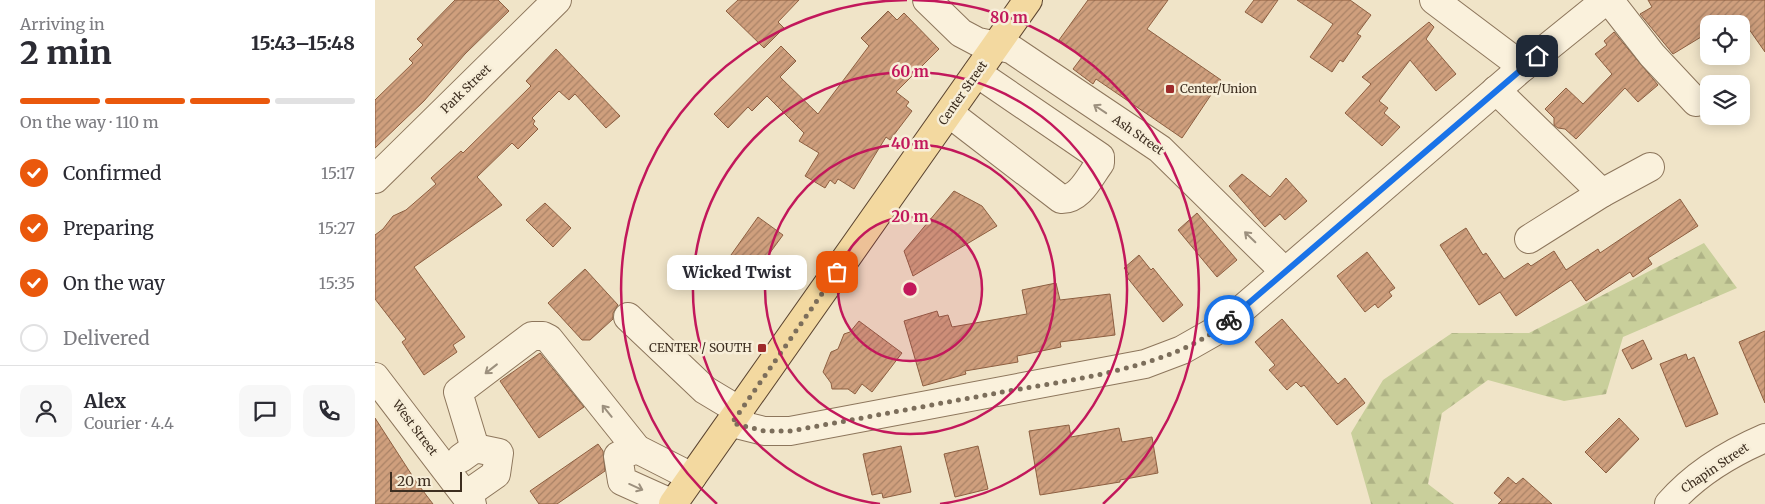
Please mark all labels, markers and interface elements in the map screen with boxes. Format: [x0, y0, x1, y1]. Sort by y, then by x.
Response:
text: 80 m [990, 8, 1028, 27]
text: Arriving in [20, 14, 105, 34]
map controls [1700, 15, 1750, 125]
button: locate [1700, 15, 1750, 65]
text: 15:43–15:48 [251, 31, 355, 55]
text: 2 min [20, 33, 112, 73]
pin [1516, 35, 1558, 77]
icon: home [1523, 42, 1551, 70]
street label: Center Street [935, 57, 990, 128]
street label: Park Street [437, 61, 494, 116]
text: 60 m [891, 62, 929, 81]
button: layers [1700, 75, 1750, 125]
place label: Center/Union [1180, 81, 1257, 96]
marker: Center/Union [1164, 83, 1176, 95]
one-way arrow [1093, 104, 1107, 114]
street label: Ash Street [1109, 111, 1167, 158]
text: On the way · 110 m [20, 112, 159, 132]
text: 40 m [891, 134, 929, 153]
icon: check [20, 159, 48, 187]
text: Confirmed [63, 161, 161, 185]
text: 15:17 [321, 163, 355, 183]
text: 20 m [891, 207, 929, 226]
icon: check [20, 214, 48, 242]
text: Preparing [63, 216, 154, 240]
text: 15:27 [318, 218, 355, 238]
one-way arrow [1243, 231, 1256, 243]
pin [816, 251, 858, 293]
callout: Wicked Twist [667, 254, 807, 290]
icon: bag [823, 258, 851, 286]
text: Wicked Twist [683, 262, 791, 282]
icon: check [20, 269, 48, 297]
text: On the way [63, 271, 165, 295]
text: 15:35 [319, 273, 355, 293]
centre of rings [901, 280, 919, 298]
courier [1204, 295, 1254, 345]
icon: bike [1215, 306, 1243, 334]
text: Delivered [63, 326, 150, 350]
place label: CENTER / SOUTH [649, 340, 752, 355]
marker: CENTER / SOUTH [756, 342, 768, 354]
one-way arrow [484, 363, 497, 374]
button: person [20, 385, 72, 437]
button: chat [239, 385, 291, 437]
button: phone [303, 385, 355, 437]
text: Alex [84, 389, 126, 413]
street label: West Street [389, 396, 441, 459]
one-way arrow [601, 405, 612, 418]
text: Courier · 4.4 [84, 413, 174, 433]
street label: Chapin Street [1678, 439, 1752, 496]
scale bar [390, 469, 463, 492]
text: 20 m [397, 472, 431, 490]
one-way arrow [628, 483, 643, 493]

